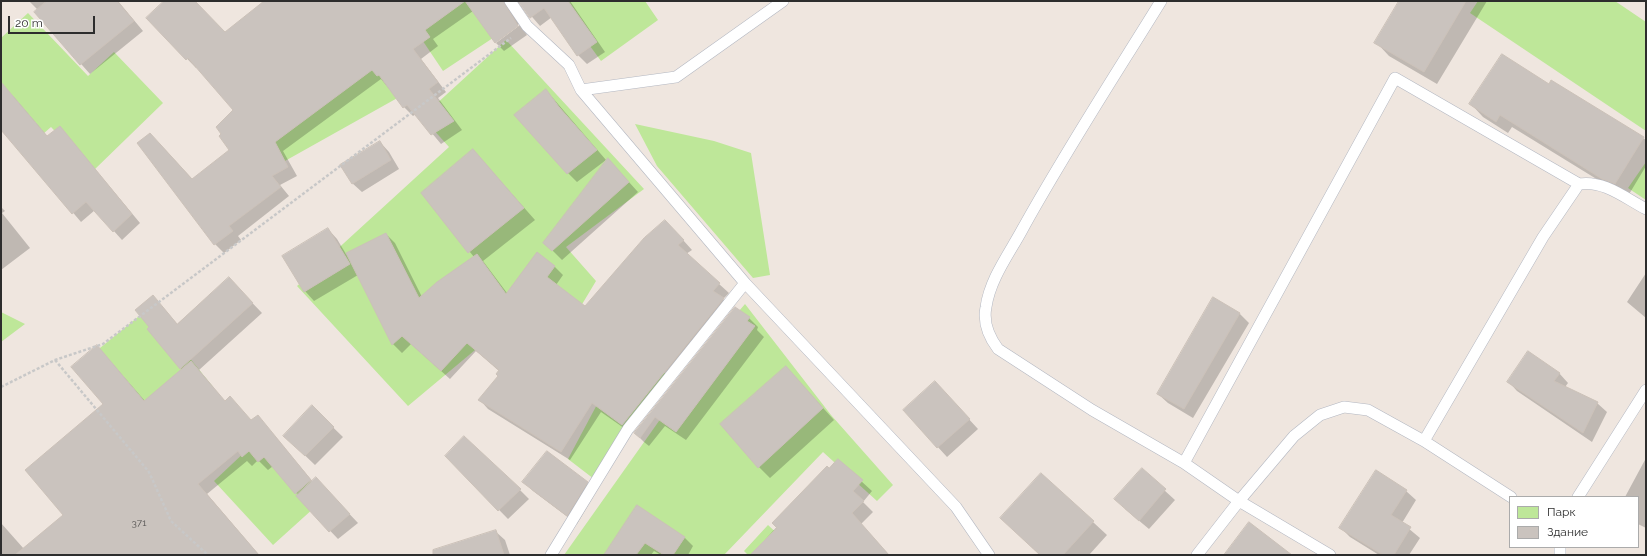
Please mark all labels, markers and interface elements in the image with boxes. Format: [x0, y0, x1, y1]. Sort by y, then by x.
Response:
scale bar [10, 8, 97, 34]
text: 20 m [15, 16, 43, 30]
legend [1509, 496, 1639, 548]
text: Парк [1547, 505, 1576, 519]
house number: 371 [132, 517, 146, 529]
text: Здание [1547, 525, 1588, 539]

